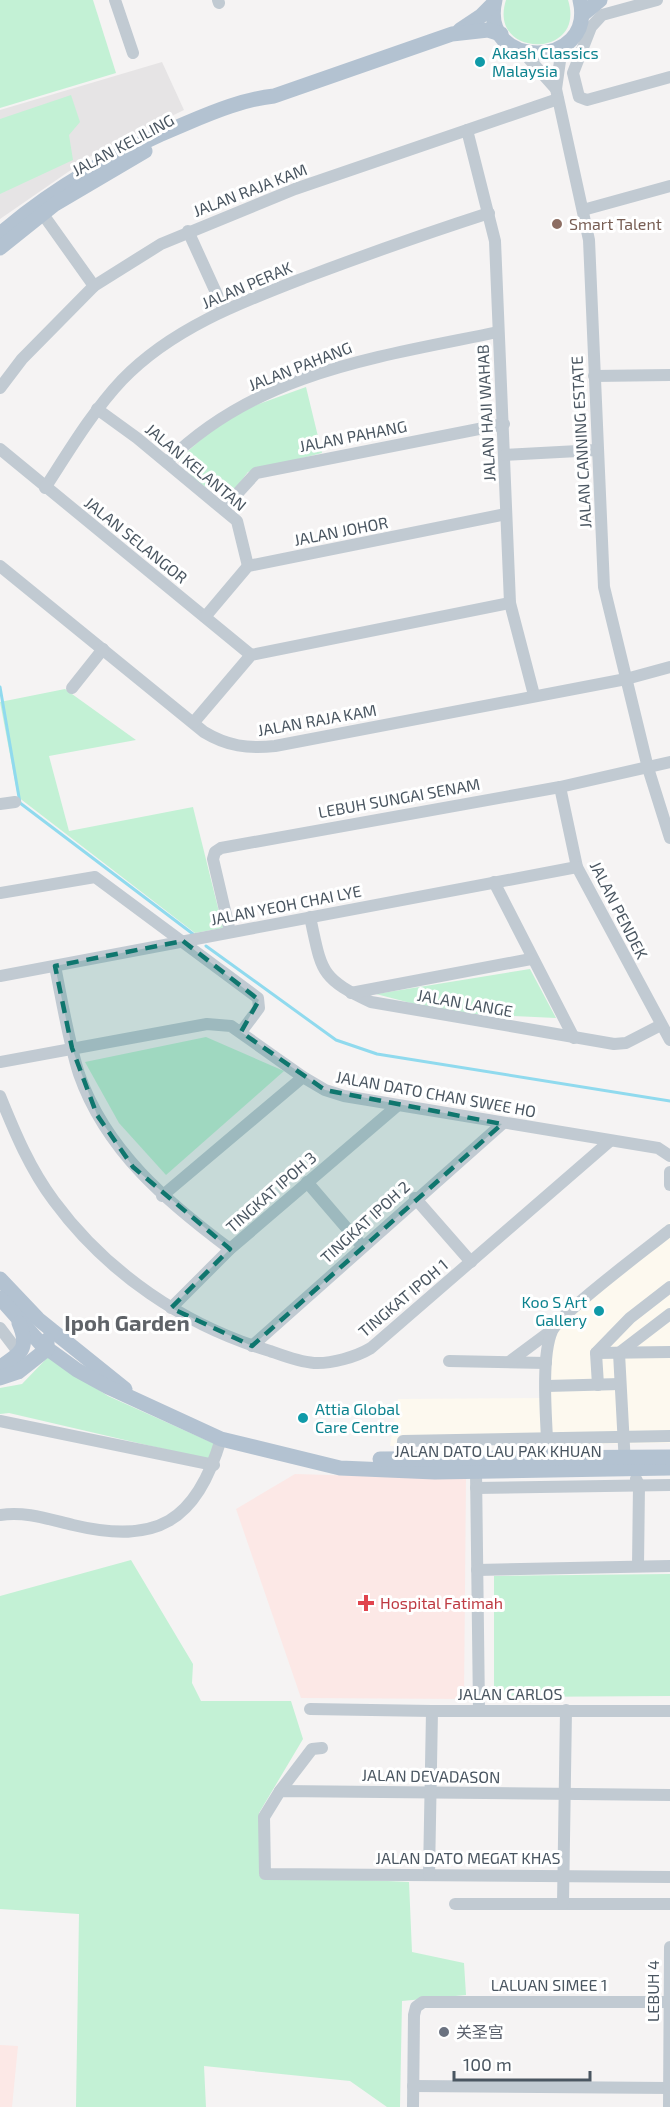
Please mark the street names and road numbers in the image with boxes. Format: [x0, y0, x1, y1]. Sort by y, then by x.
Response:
street label: JALAN KELILING [68, 110, 177, 179]
street label: JALAN RAJA KAM [190, 159, 309, 220]
street label: JALAN PERAK [199, 257, 295, 312]
street label: JALAN PAHANG [245, 337, 354, 394]
street label: JALAN HAJI WAHAB [472, 344, 499, 482]
street label: JALAN CANNING ESTATE [566, 355, 595, 529]
street label: JALAN PAHANG [297, 416, 408, 455]
street label: JALAN KELANTAN [142, 419, 251, 514]
street label: JALAN SELANGOR [81, 492, 192, 587]
street label: JALAN JOHOR [292, 512, 390, 549]
street label: JALAN RAJA KAM [256, 700, 378, 739]
street label: LEBUH SUNGAI SENAM [317, 774, 481, 821]
street label: JALAN PENDEK [587, 858, 652, 962]
street label: JALAN YEOH CHAI LYE [209, 881, 363, 928]
street label: JALAN LANGE [416, 985, 514, 1020]
street label: JALAN DATO CHAN SWEE HO [335, 1067, 538, 1120]
street label: TINGKAT IPOH 3 [222, 1147, 320, 1236]
street label: TINGKAT IPOH 2 [316, 1177, 413, 1267]
street label: TINGKAT IPOH 1 [354, 1255, 451, 1340]
street label: JALAN DATO LAU PAK KHUAN [394, 1441, 602, 1460]
street label: JALAN CARLOS [457, 1684, 563, 1703]
street label: JALAN DEVADASON [362, 1765, 500, 1786]
street label: JALAN DATO MEGAT KHAS [376, 1848, 560, 1867]
street label: LEBUH 4 [643, 1960, 662, 2022]
street label: LALUAN SIMEE 1 [491, 1975, 607, 1994]

